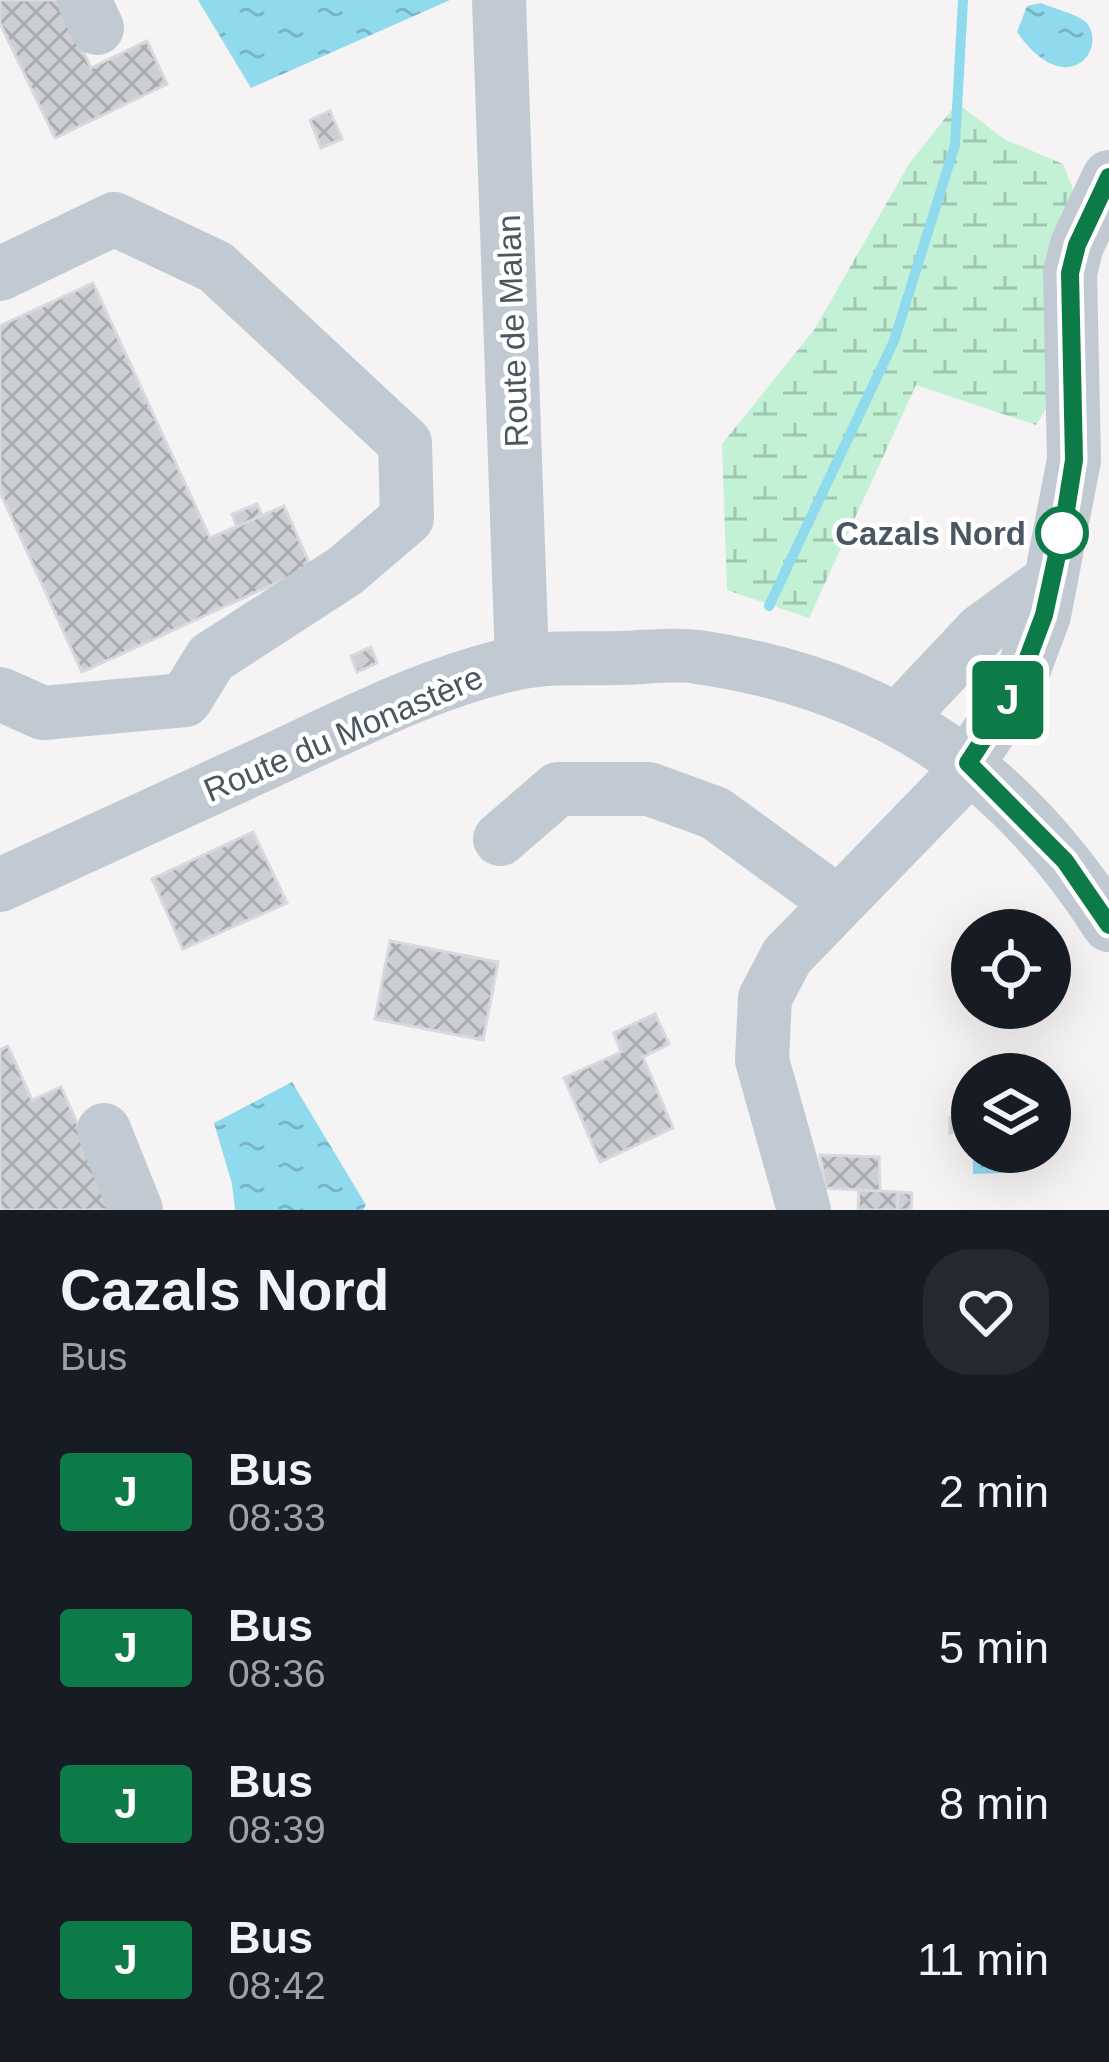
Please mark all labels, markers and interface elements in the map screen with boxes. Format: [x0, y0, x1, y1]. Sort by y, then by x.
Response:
street label: Route de Malan [490, 214, 535, 448]
marker: Cazals Nord [1037, 508, 1087, 558]
place label: Cazals Nord [835, 515, 1026, 552]
street label: Route du Monastère [198, 658, 488, 809]
line badge: J [969, 661, 1047, 739]
text: J [996, 676, 1020, 723]
map controls [951, 909, 1071, 1173]
button: locate [951, 909, 1071, 1029]
button: layers [951, 1053, 1071, 1173]
button: heart [923, 1249, 1049, 1375]
text: Cazals Nord [60, 1258, 389, 1322]
text: Bus [60, 1335, 127, 1378]
text: Bus [228, 1444, 313, 1495]
text: 2 min [939, 1466, 1049, 1517]
text: J [114, 1468, 138, 1515]
text: 08:33 [228, 1496, 326, 1539]
text: Bus [228, 1600, 313, 1651]
text: 5 min [939, 1622, 1049, 1673]
text: J [114, 1624, 138, 1671]
text: 08:36 [228, 1652, 326, 1695]
text: Bus [228, 1756, 313, 1807]
text: 8 min [939, 1778, 1049, 1829]
text: J [114, 1780, 138, 1827]
text: 08:39 [228, 1808, 326, 1851]
text: Bus [228, 1912, 313, 1963]
text: 11 min [917, 1934, 1049, 1985]
text: J [114, 1936, 138, 1983]
text: 08:42 [228, 1964, 326, 2007]

